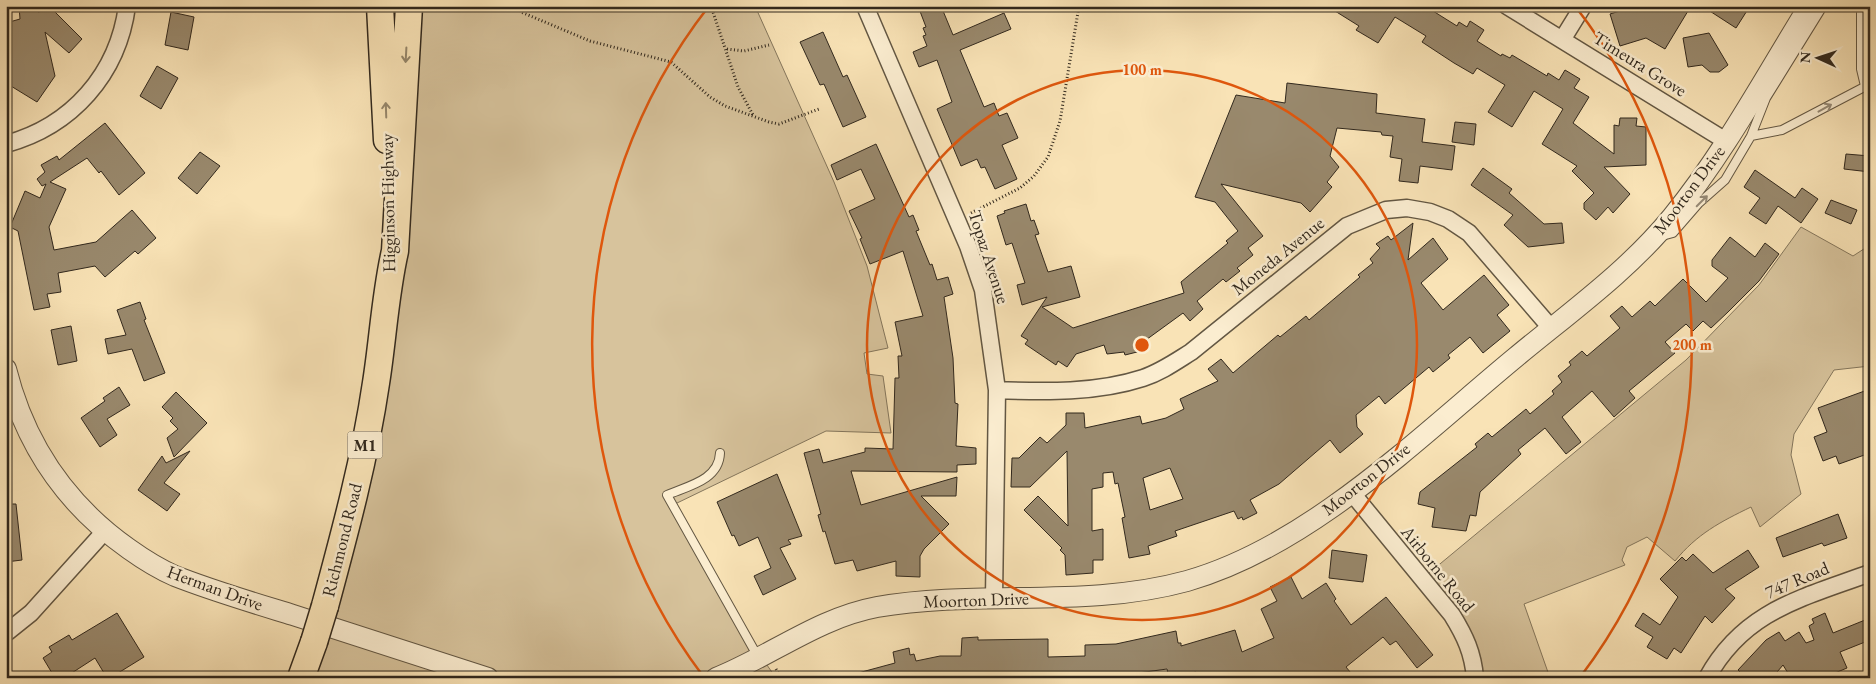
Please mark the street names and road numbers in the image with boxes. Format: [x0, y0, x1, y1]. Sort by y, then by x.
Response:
street label: Timeura Grove [1589, 26, 1691, 101]
street label: Higginson Highway [375, 133, 400, 273]
street label: Moorton Drive [1648, 141, 1730, 239]
street label: Topaz Avenue [964, 207, 1015, 306]
street label: Moneda Avenue [1227, 211, 1329, 300]
road number: M1 [348, 432, 382, 458]
street label: Moorton Drive [1317, 437, 1414, 520]
street label: Richmond Road [316, 480, 367, 599]
street label: Airborne Road [1396, 520, 1481, 617]
street label: 747 Road [1761, 555, 1833, 603]
street label: Herman Drive [164, 560, 266, 615]
street label: Moorton Drive [923, 586, 1029, 613]

